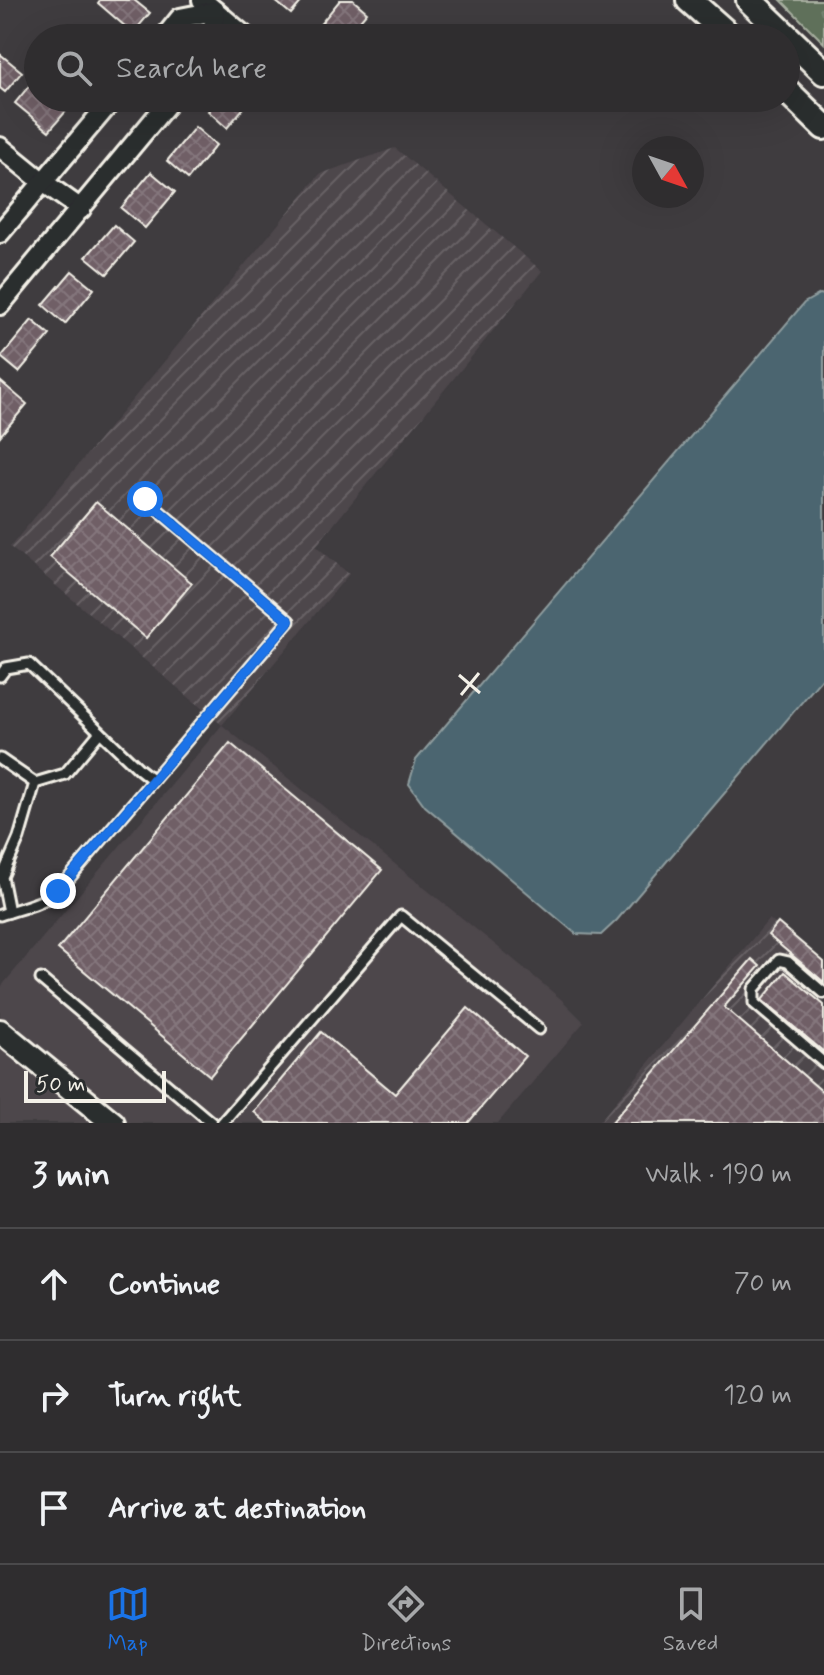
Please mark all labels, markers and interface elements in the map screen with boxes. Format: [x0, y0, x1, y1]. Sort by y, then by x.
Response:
search box [24, 24, 800, 112]
icon: search [52, 46, 96, 90]
text: Search here [116, 49, 267, 88]
north arrow [632, 136, 704, 208]
route start [127, 481, 163, 517]
route end [40, 873, 76, 909]
scale bar [24, 1067, 166, 1103]
text: 50 m [36, 1071, 85, 1099]
text: 3 min [32, 1153, 110, 1198]
text: Walk · 190 m [645, 1158, 792, 1192]
icon: ahead [32, 1262, 76, 1306]
text: Continue [108, 1265, 220, 1304]
text: 70 m [734, 1267, 792, 1301]
icon: right [32, 1374, 76, 1418]
text: Turn right [108, 1377, 241, 1416]
text: 120 m [723, 1379, 792, 1413]
icon: arrive [32, 1486, 76, 1530]
text: Arrive at destination [108, 1489, 366, 1528]
tab: Map [106, 1582, 150, 1658]
tab: Directions [361, 1582, 451, 1658]
tab: Saved [663, 1582, 718, 1658]

